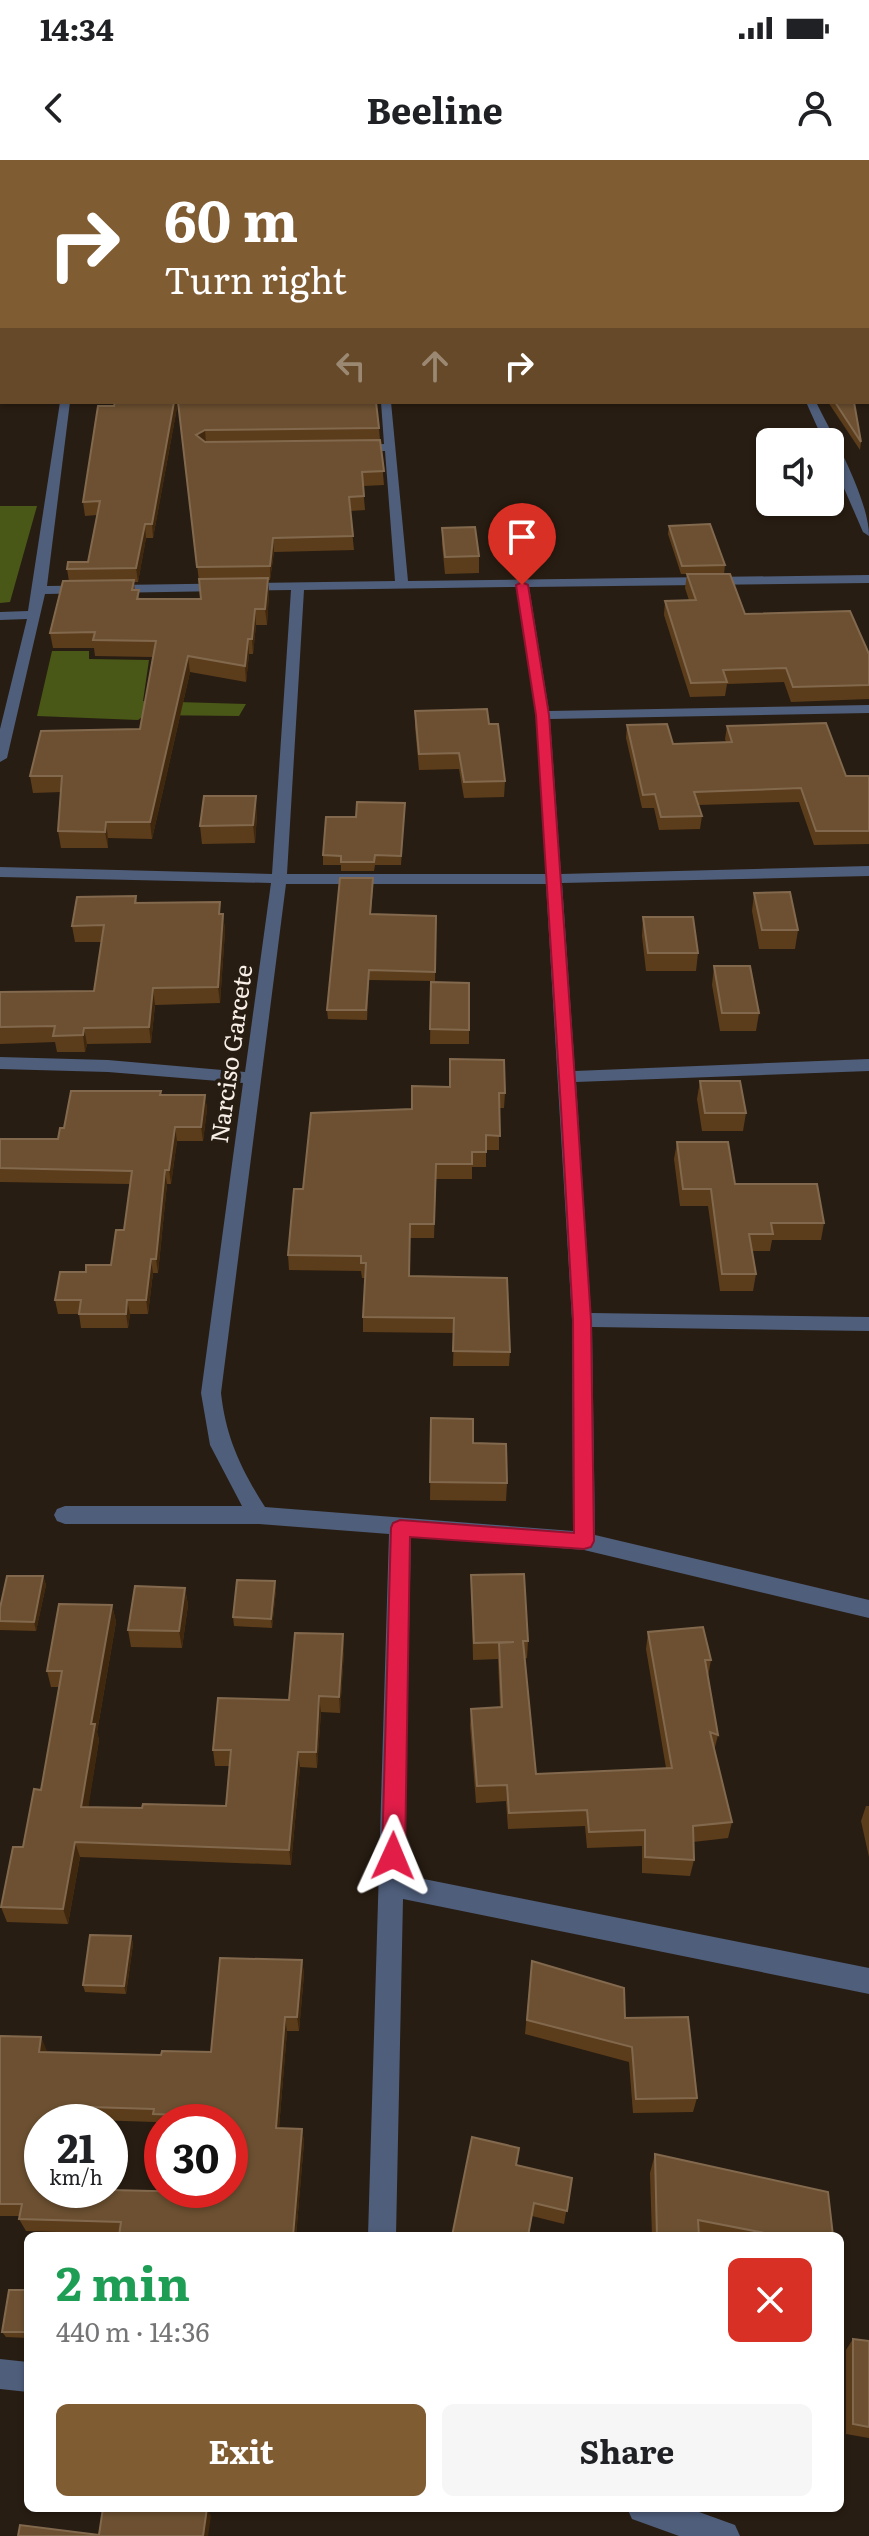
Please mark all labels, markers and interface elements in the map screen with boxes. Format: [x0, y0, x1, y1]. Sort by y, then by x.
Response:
text: 14:34 [40, 6, 114, 50]
text: Beeline [366, 82, 503, 135]
icon: back [32, 86, 76, 130]
icon: person [793, 86, 837, 130]
text: 60 m [164, 176, 298, 259]
icon: right [32, 192, 136, 296]
text: Turn right [164, 252, 347, 305]
icon: left [329, 344, 373, 388]
icon: ahead [413, 344, 457, 388]
icon: right [497, 344, 541, 388]
map controls [756, 428, 844, 516]
button: sound [756, 428, 844, 516]
pin [488, 503, 556, 585]
icon: arrive [500, 515, 544, 559]
street label: Narciso Garcete [200, 962, 259, 1145]
position arrow [351, 1814, 435, 1898]
speed limit sign: 30 [144, 2104, 248, 2208]
text: 21 [57, 2116, 95, 2175]
text: km/h [49, 2161, 103, 2191]
text: 2 min [56, 2245, 190, 2316]
button: close [728, 2258, 812, 2342]
text: 440 m · 14:36 [56, 2311, 209, 2350]
button: Exit [56, 2404, 426, 2496]
button: Share [442, 2404, 812, 2496]

